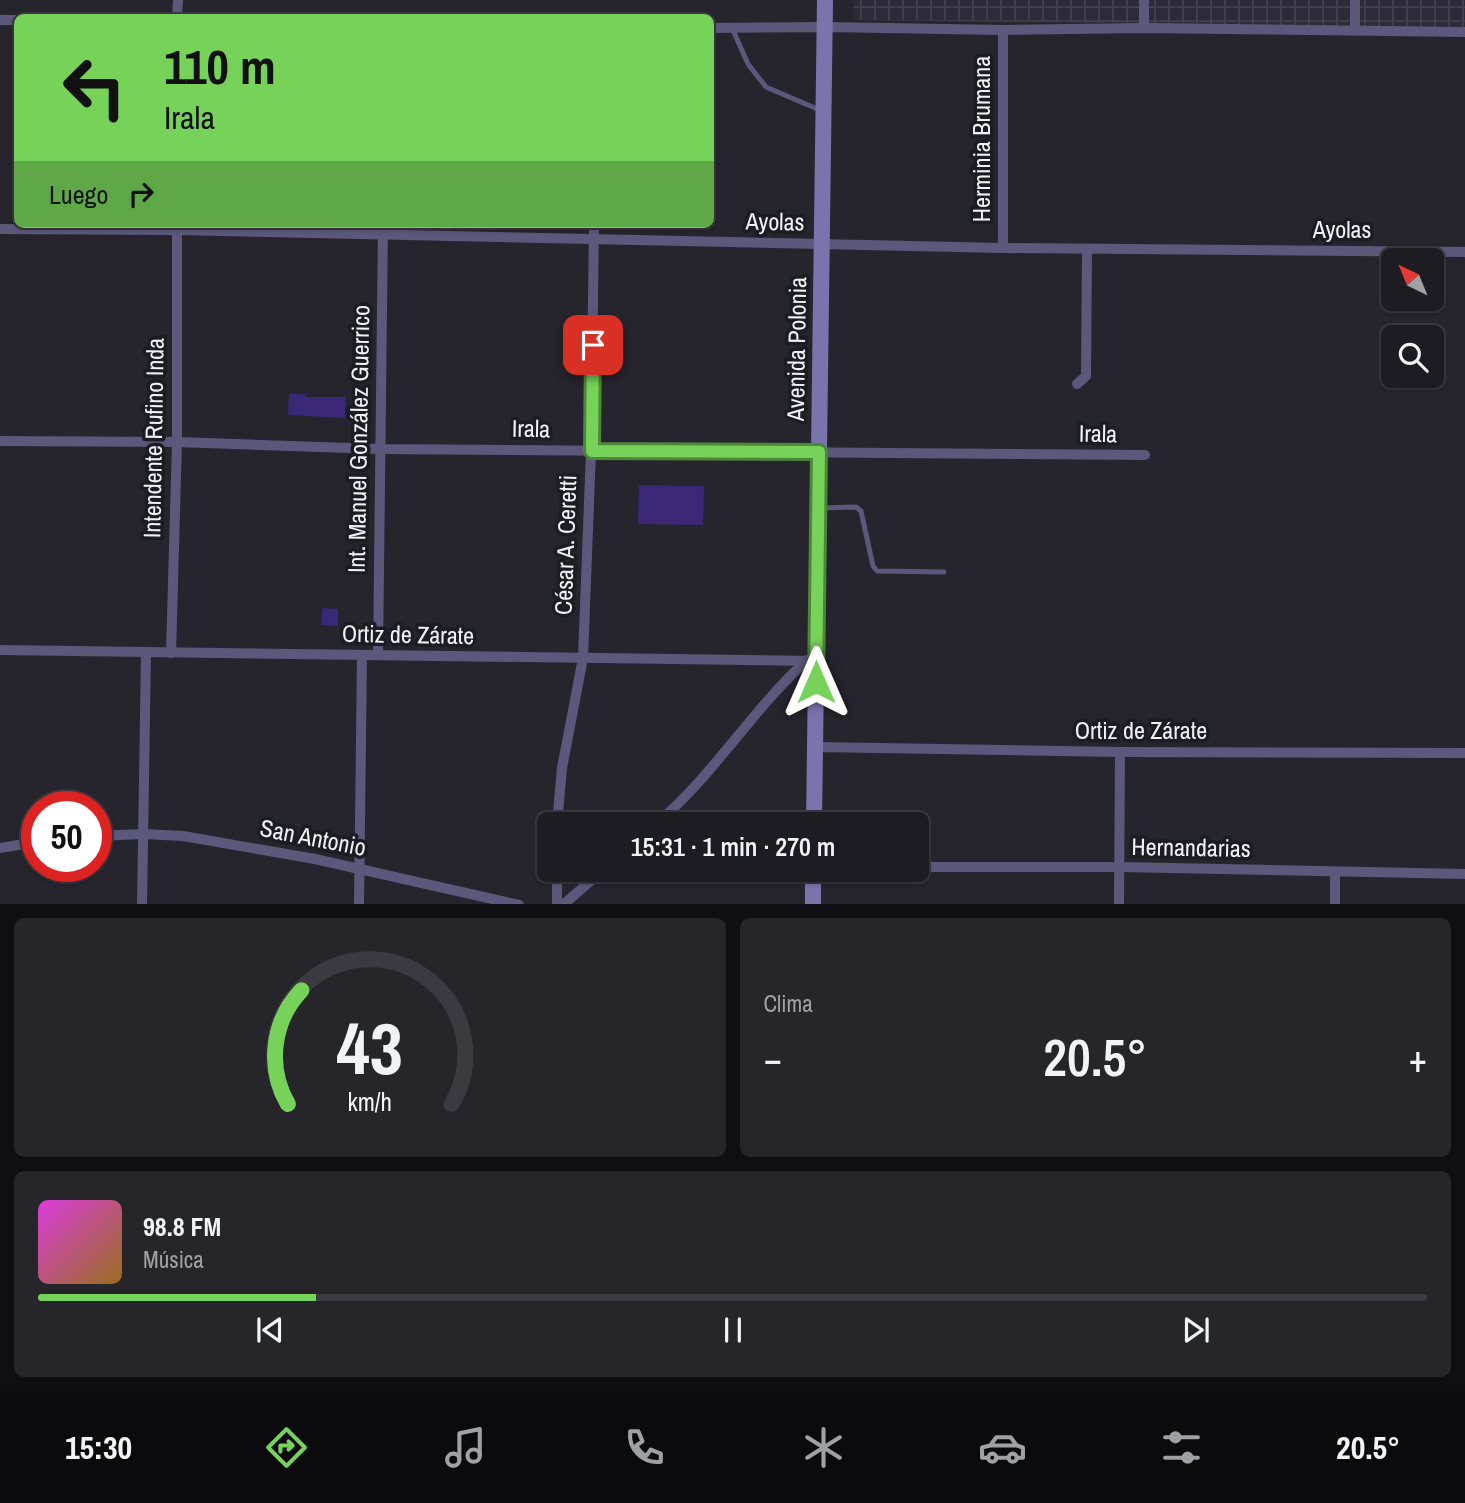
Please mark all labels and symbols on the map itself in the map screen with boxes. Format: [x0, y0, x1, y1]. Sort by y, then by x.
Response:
street label: Herminia Brumana [965, 56, 997, 222]
street label: Ayolas [744, 204, 805, 238]
street label: Ayolas [1312, 213, 1371, 245]
north arrow [1381, 248, 1444, 312]
street label: Avenida Polonia [779, 277, 813, 422]
street label: Int. Manuel González Guerrico [340, 305, 376, 573]
pin [563, 315, 623, 375]
street label: Intendente Rufino Inda [135, 338, 171, 538]
street label: Irala [512, 412, 550, 444]
street label: Irala [1079, 417, 1117, 449]
street label: César A. Ceretti [547, 474, 583, 615]
street label: Ortiz de Zárate [342, 617, 474, 651]
position arrow [779, 645, 853, 719]
street label: Ortiz de Zárate [1075, 714, 1207, 746]
speed limit sign: 50 [21, 791, 112, 882]
street label: San Antonio [257, 811, 369, 863]
street label: Hernandarias [1131, 830, 1251, 864]

